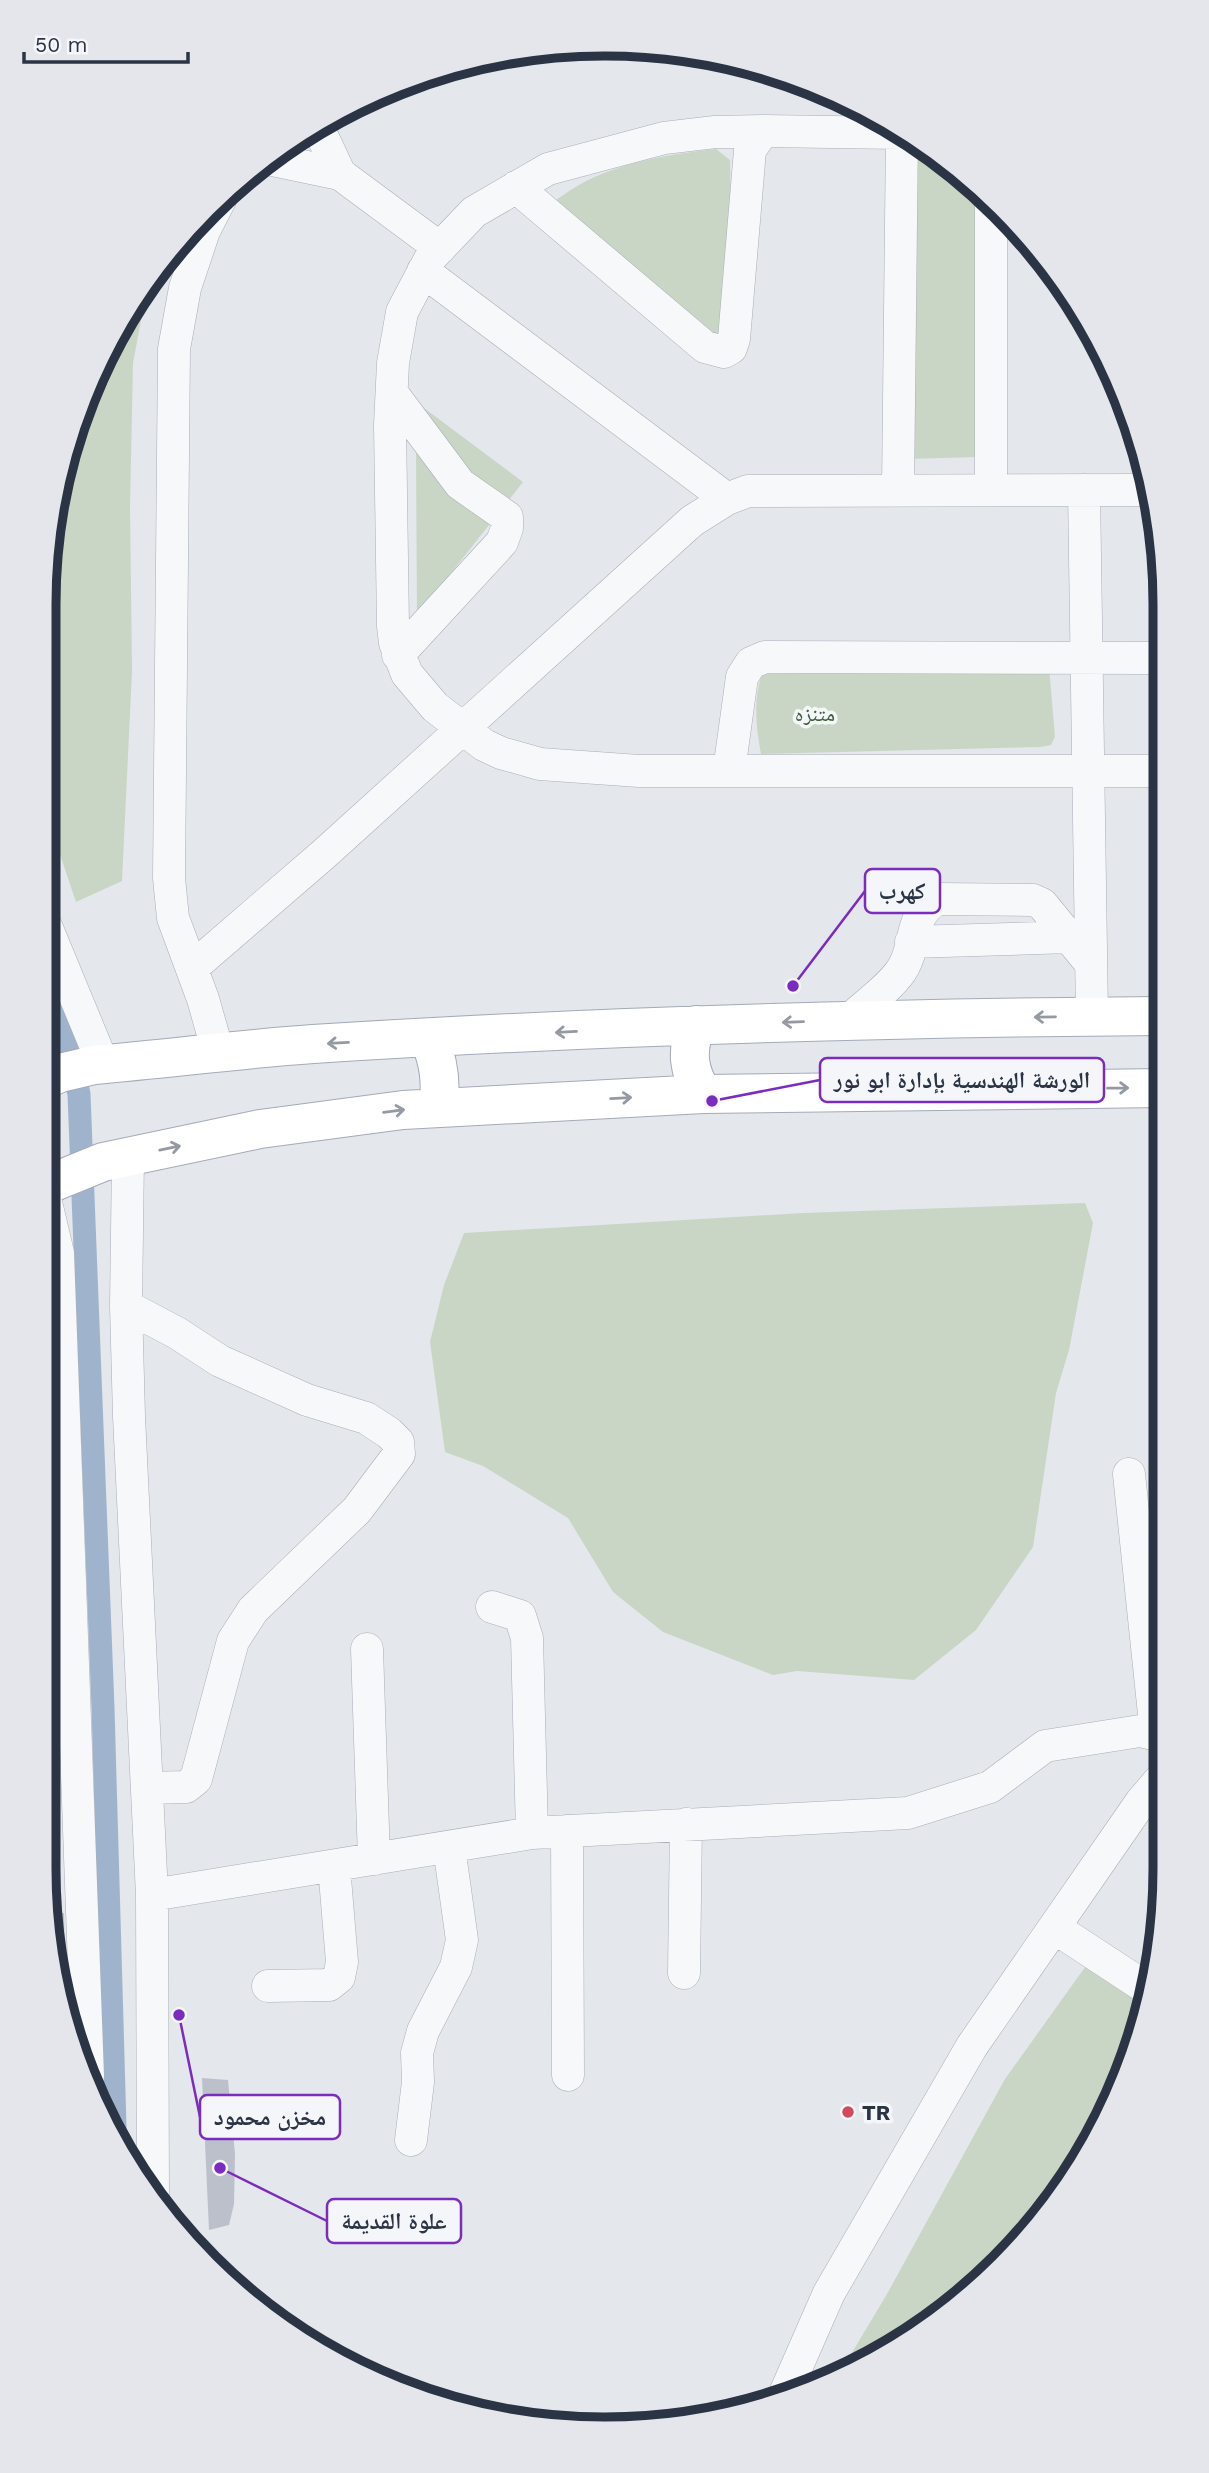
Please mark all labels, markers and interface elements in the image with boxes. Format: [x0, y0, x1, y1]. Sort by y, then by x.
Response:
scale bar [24, 21, 189, 65]
text: 50 m [35, 32, 87, 57]
park label: متنزه [795, 701, 835, 726]
callout: كهرب [865, 869, 940, 913]
text: كهرب [879, 878, 925, 905]
one-way arrow [1034, 1010, 1057, 1024]
one-way arrow [782, 1016, 805, 1029]
one-way arrow [554, 1025, 577, 1038]
one-way arrow [328, 1037, 350, 1050]
callout: الورشة الهندسية بإدارة ابو نور [820, 1058, 1104, 1102]
text: الورشة الهندسية بإدارة ابو نور [833, 1067, 1090, 1094]
one-way arrow [1106, 1081, 1129, 1095]
one-way arrow [610, 1092, 633, 1105]
one-way arrow [382, 1105, 405, 1118]
one-way arrow [158, 1141, 181, 1155]
callout: مخزن محمود [200, 2095, 340, 2139]
place label: TR [862, 2100, 891, 2125]
text: مخزن محمود [214, 2104, 326, 2131]
marker: TR [840, 2104, 856, 2120]
callout: علوة القديمة [327, 2199, 461, 2243]
text: علوة القديمة [341, 2208, 447, 2235]

